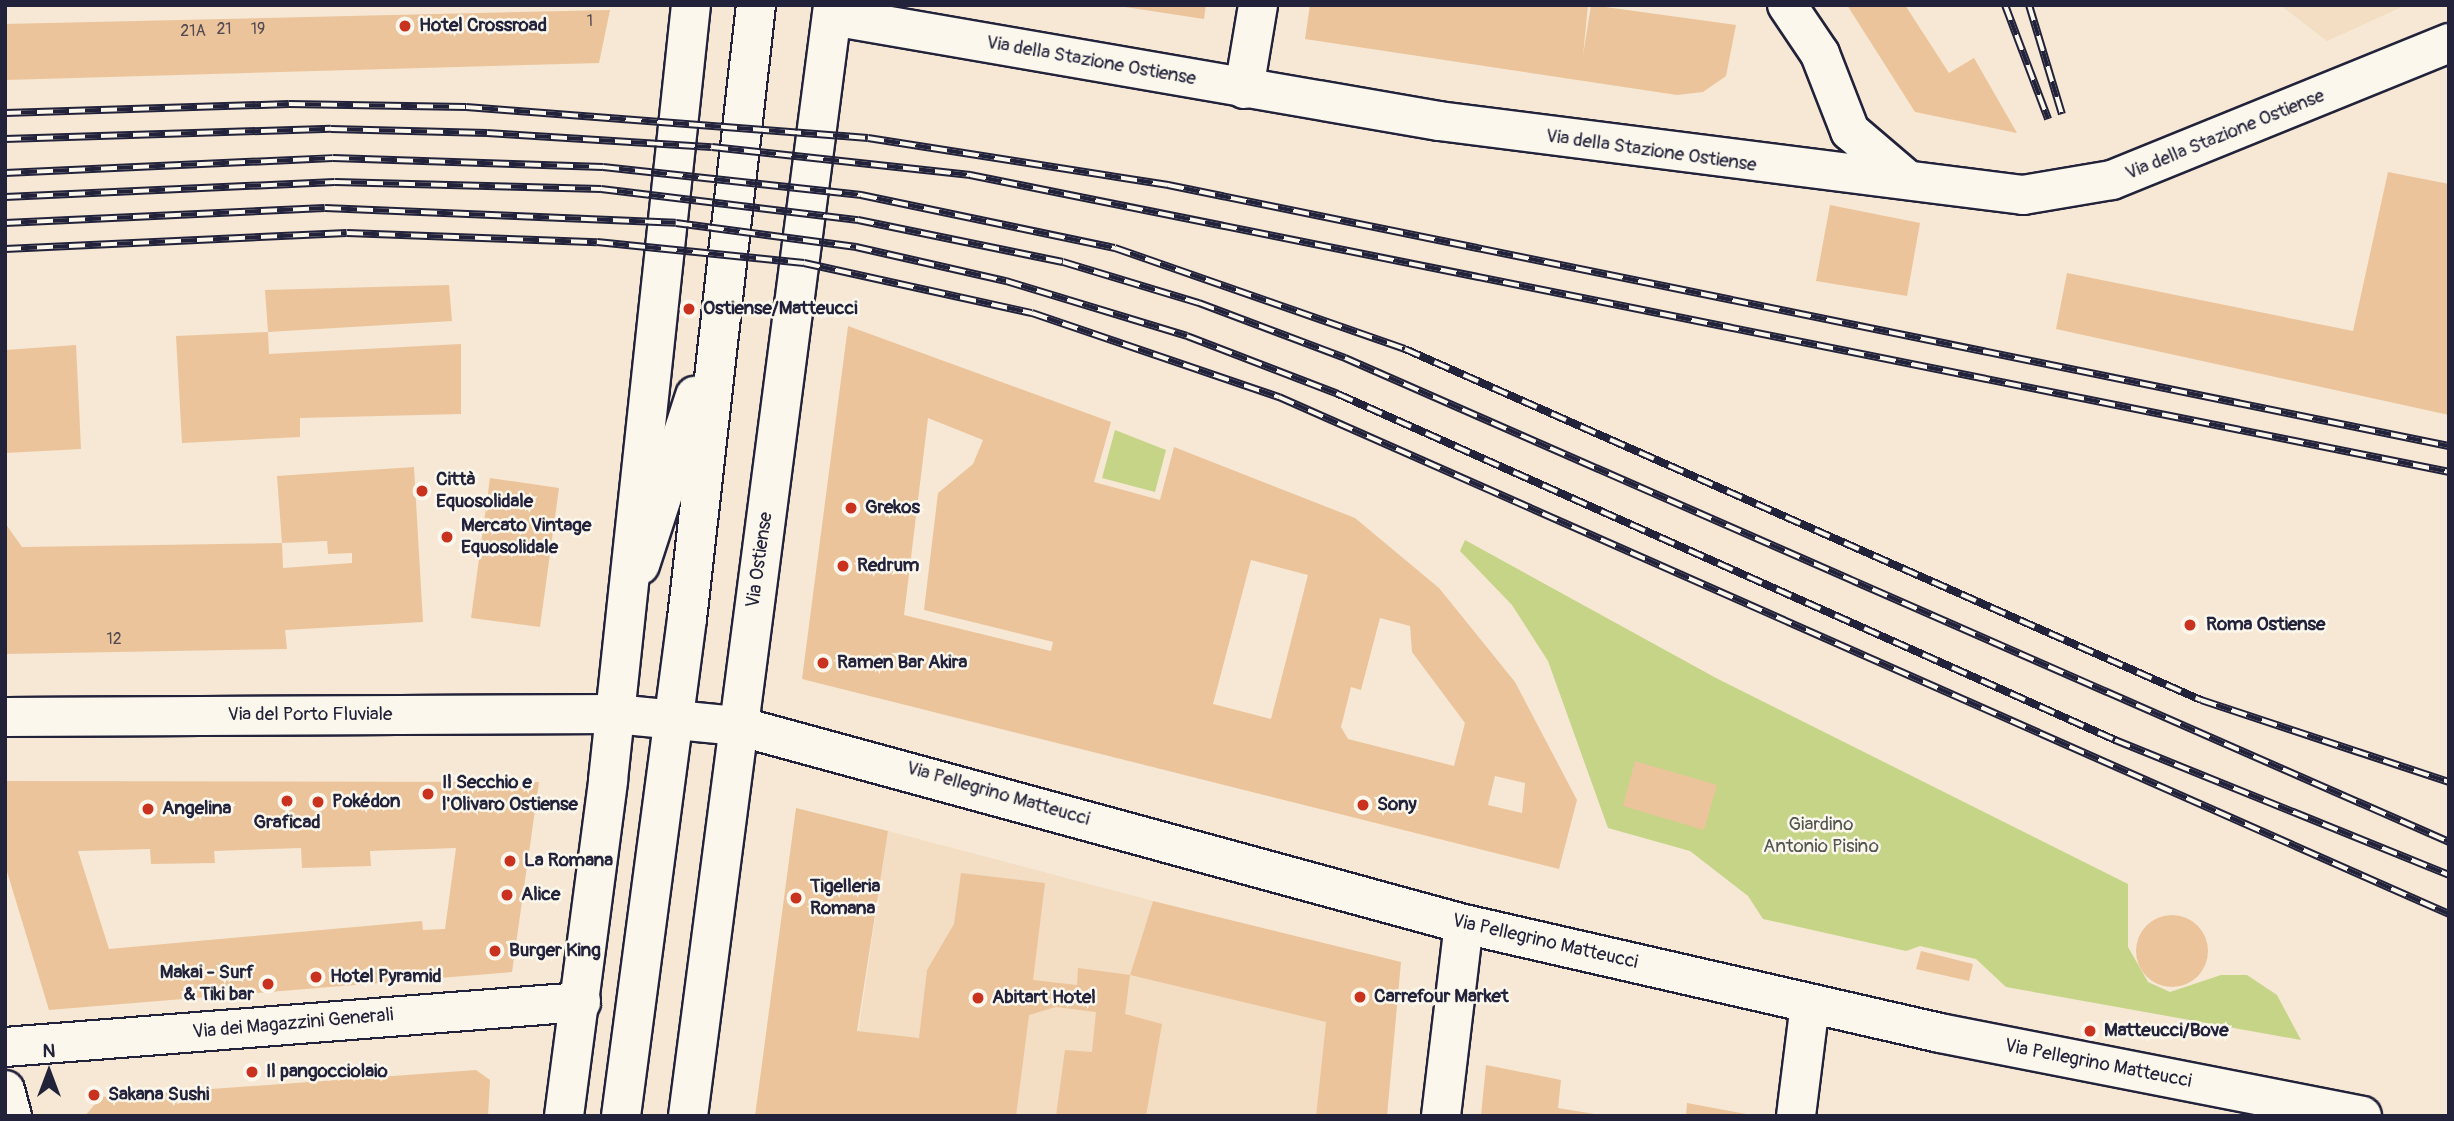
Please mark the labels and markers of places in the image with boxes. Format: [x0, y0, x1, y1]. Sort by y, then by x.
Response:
place label: Hotel Crossroad [419, 15, 547, 37]
marker: Hotel Crossroad [397, 18, 413, 34]
place label: Ostiense/Matteucci [703, 298, 858, 320]
marker: Ostiense/Matteucci [681, 301, 697, 317]
place label: Città Equosolidale [436, 469, 533, 513]
marker: Città Equosolidale [414, 483, 430, 499]
place label: Grekos [865, 497, 920, 519]
marker: Grekos [843, 500, 859, 516]
place label: Mercato Vintage Equosolidale [461, 515, 591, 559]
marker: Mercato Vintage Equosolidale [439, 529, 455, 545]
place label: Redrum [857, 555, 919, 577]
marker: Redrum [835, 558, 851, 574]
place label: Roma Ostiense [2206, 614, 2325, 636]
marker: Roma Ostiense [2180, 615, 2200, 635]
place label: Ramen Bar Akira [837, 652, 967, 674]
marker: Ramen Bar Akira [815, 655, 831, 671]
place label: Il Secchio e l'Olivaro Ostiense [442, 772, 578, 816]
marker: Il Secchio e l'Olivaro Ostiense [420, 786, 436, 802]
place label: Pokédon [332, 791, 400, 813]
marker: Graficad [279, 793, 295, 809]
marker: Pokédon [310, 794, 326, 810]
place label: Sony [1377, 794, 1417, 816]
marker: Sony [1355, 797, 1371, 813]
place label: Angelina [162, 798, 231, 820]
marker: Angelina [140, 801, 156, 817]
place label: Graficad [253, 812, 321, 834]
place label: La Romana [524, 850, 613, 872]
marker: La Romana [502, 853, 518, 869]
place label: Tigelleria Romana [810, 876, 880, 920]
place label: Alice [521, 884, 560, 906]
marker: Alice [499, 887, 515, 903]
marker: Tigelleria Romana [788, 890, 804, 906]
place label: Burger King [509, 940, 601, 962]
marker: Burger King [487, 943, 503, 959]
place label: Makai - Surf & Tiki bar [160, 962, 254, 1006]
place label: Hotel Pyramid [330, 966, 442, 988]
marker: Hotel Pyramid [308, 969, 324, 985]
marker: Makai - Surf & Tiki bar [260, 976, 276, 992]
place label: Carrefour Market [1374, 986, 1509, 1008]
place label: Abitart Hotel [992, 987, 1096, 1009]
marker: Carrefour Market [1352, 989, 1368, 1005]
marker: Abitart Hotel [970, 990, 986, 1006]
place label: Matteucci/Bove [2104, 1020, 2229, 1042]
marker: Matteucci/Bove [2082, 1023, 2098, 1039]
place label: Il pangocciolaio [266, 1061, 388, 1083]
marker: Il pangocciolaio [244, 1064, 260, 1080]
place label: Sakana Sushi [108, 1084, 209, 1106]
marker: Sakana Sushi [86, 1087, 102, 1103]

